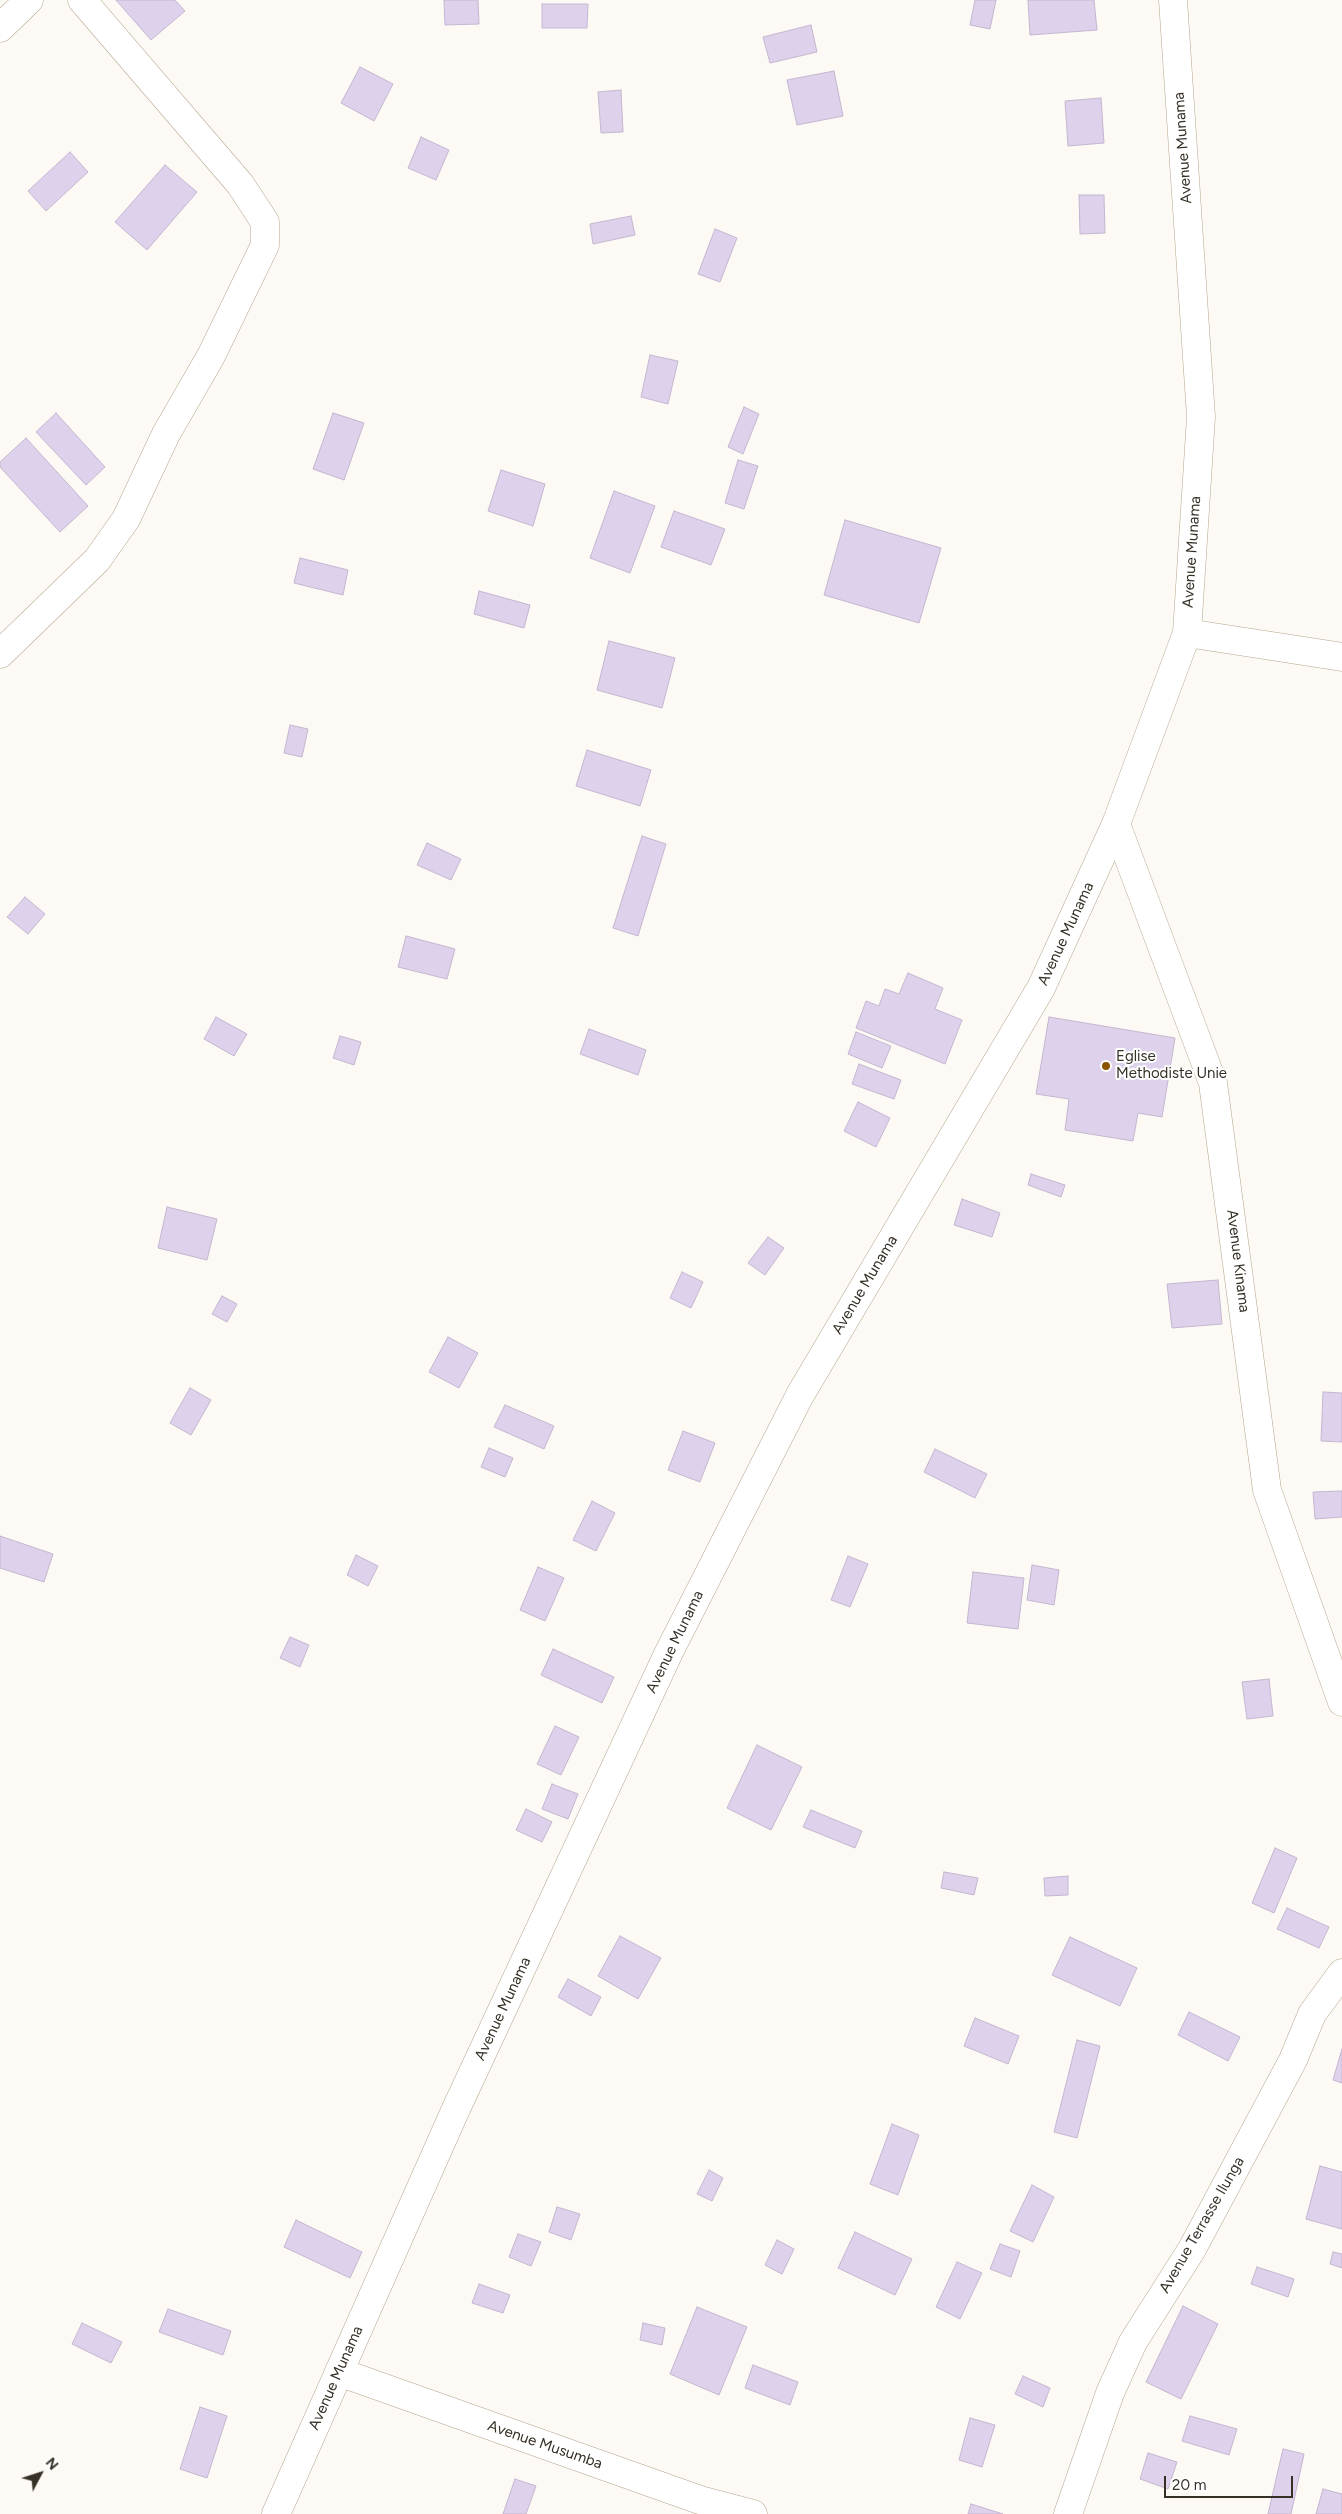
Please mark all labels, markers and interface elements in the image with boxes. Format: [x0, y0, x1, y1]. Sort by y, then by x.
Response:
street label: Avenue Munama [1170, 92, 1196, 204]
street label: Avenue Munama [1179, 496, 1205, 608]
street label: Avenue Munama [1034, 879, 1098, 989]
place label: Eglise Methodiste Unie [1116, 1048, 1227, 1083]
marker: Eglise Methodiste Unie [1100, 1060, 1112, 1072]
street label: Avenue Kinama [1223, 1209, 1253, 1313]
street label: Avenue Munama [828, 1232, 902, 1338]
street label: Avenue Munama [642, 1588, 708, 1696]
street label: Avenue Munama [471, 1954, 535, 2064]
street label: Avenue Terrasse Ilunga [1156, 2154, 1248, 2296]
street label: Avenue Munama [305, 2323, 367, 2433]
street label: Avenue Musumba [485, 2417, 605, 2473]
north arrow [15, 2449, 65, 2499]
text: N [42, 2454, 62, 2474]
scale bar [1167, 2466, 1296, 2498]
text: 20 m [1172, 2476, 1206, 2494]

